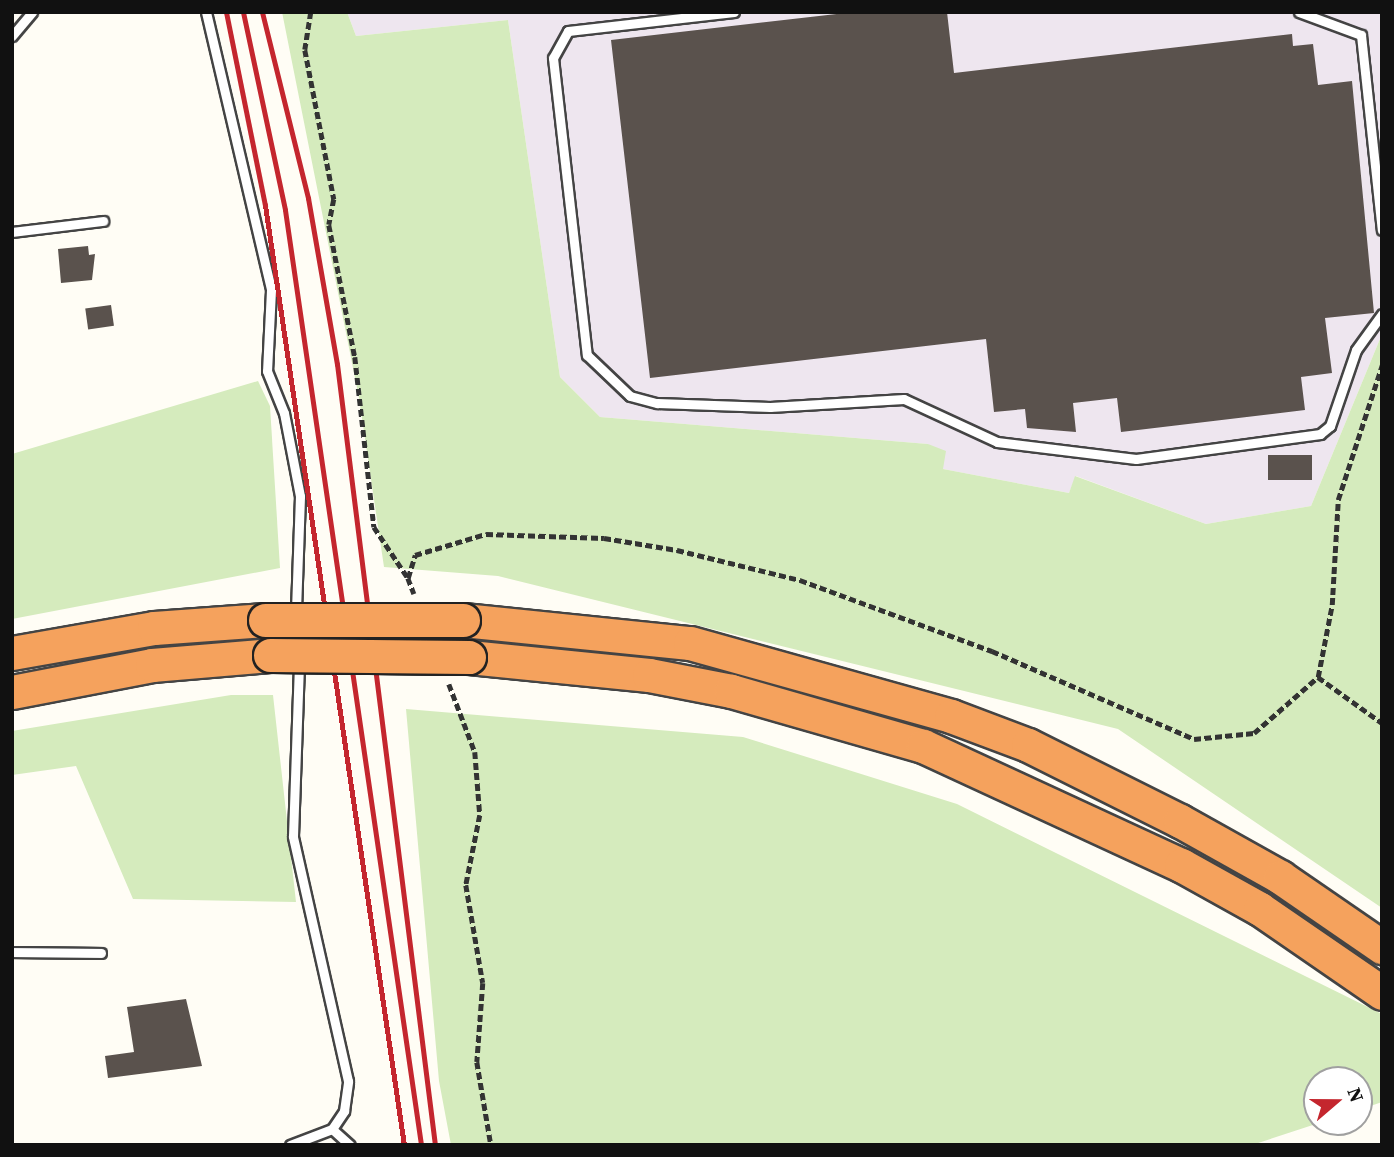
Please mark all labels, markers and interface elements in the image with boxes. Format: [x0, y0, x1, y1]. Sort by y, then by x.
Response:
north arrow [1303, 1066, 1373, 1136]
text: N [1341, 1084, 1370, 1105]

